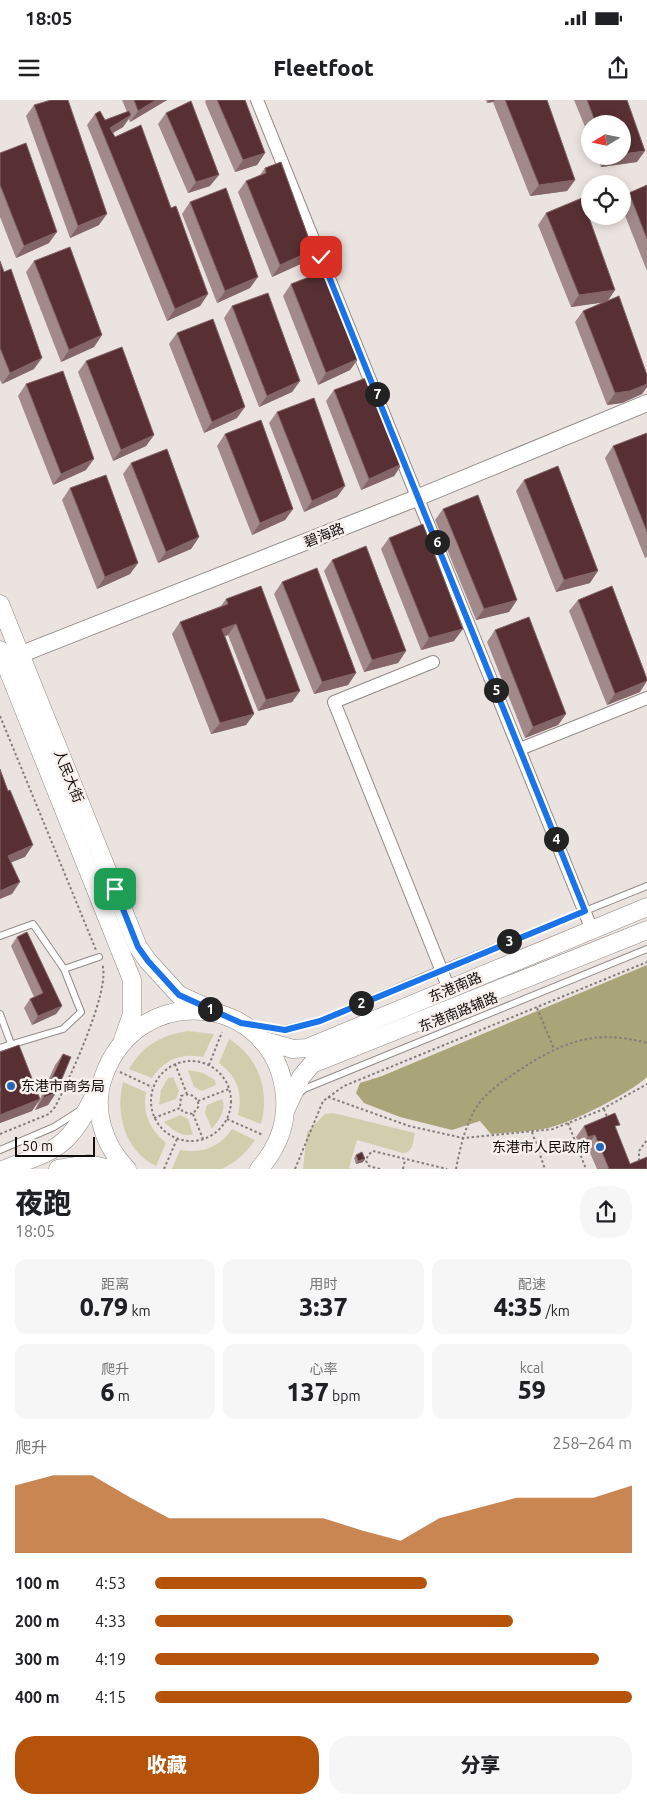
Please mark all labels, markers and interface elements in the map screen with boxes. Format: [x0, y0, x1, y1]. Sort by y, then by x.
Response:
text: 18:05 [25, 7, 73, 29]
icon: menu [15, 54, 43, 82]
icon: share [604, 54, 632, 82]
text: Fleetfoot [273, 55, 374, 80]
north arrow [581, 115, 631, 165]
map controls [581, 115, 631, 225]
button: locate [581, 175, 631, 225]
pin [300, 236, 342, 278]
icon: check [307, 243, 335, 271]
pin: 7 [364, 382, 390, 406]
text: 7 [374, 386, 381, 402]
street label: 碧海路 [302, 520, 346, 550]
pin: 6 [424, 530, 450, 554]
text: 6 [434, 534, 441, 550]
pin: 5 [484, 678, 508, 702]
text: 5 [493, 682, 500, 698]
street label: 人民大街 [51, 747, 87, 805]
pin: 4 [544, 826, 568, 852]
text: 4 [553, 831, 560, 847]
pin [94, 868, 136, 910]
icon: arrive [101, 875, 129, 903]
pin: 3 [496, 928, 522, 954]
text: 3 [506, 933, 513, 949]
street label: 东港南路 [426, 969, 484, 1005]
street label: 东港南路辅路 [416, 989, 500, 1035]
pin: 2 [348, 990, 374, 1016]
text: 2 [358, 995, 365, 1011]
pin: 1 [198, 996, 222, 1022]
text: 1 [207, 1001, 214, 1017]
place label: 东港市商务局 [21, 1078, 105, 1094]
marker: 东港市商务局 [5, 1080, 17, 1092]
scale bar [15, 1134, 95, 1157]
text: 50 m [22, 1138, 53, 1154]
place label: 东港市人民政府 [492, 1139, 590, 1155]
marker: 东港市人民政府 [594, 1141, 606, 1153]
button: share [580, 1186, 632, 1238]
text: 夜跑 [15, 1187, 71, 1218]
text: 18:05 [15, 1222, 55, 1240]
text: 距离 [101, 1276, 129, 1292]
text: 用时 [309, 1276, 337, 1292]
text: 配速 [518, 1276, 546, 1292]
text: 0.79 [80, 1293, 128, 1321]
text: 3:37 [299, 1293, 348, 1321]
text: 4:35 [494, 1293, 542, 1321]
text: km [128, 1303, 151, 1319]
text: /km [542, 1303, 570, 1319]
text: kcal [520, 1360, 544, 1376]
text: 爬升 [101, 1361, 129, 1377]
text: 心率 [309, 1361, 337, 1377]
text: 59 [518, 1376, 546, 1404]
text: 6 [100, 1378, 115, 1406]
text: 137 [287, 1378, 329, 1406]
text: m [115, 1388, 130, 1404]
text: bpm [329, 1388, 360, 1404]
text: 258–264 m [552, 1434, 632, 1452]
text: 爬升 [15, 1438, 47, 1456]
text: 100 m [15, 1574, 60, 1592]
text: 4:53 [95, 1574, 126, 1592]
text: 200 m [15, 1612, 60, 1630]
text: 4:33 [95, 1612, 126, 1630]
text: 300 m [15, 1650, 60, 1668]
text: 4:19 [95, 1650, 126, 1668]
text: 400 m [15, 1688, 60, 1706]
text: 4:15 [95, 1688, 126, 1706]
button: 收藏 [15, 1736, 319, 1794]
button: 分享 [329, 1736, 632, 1794]

